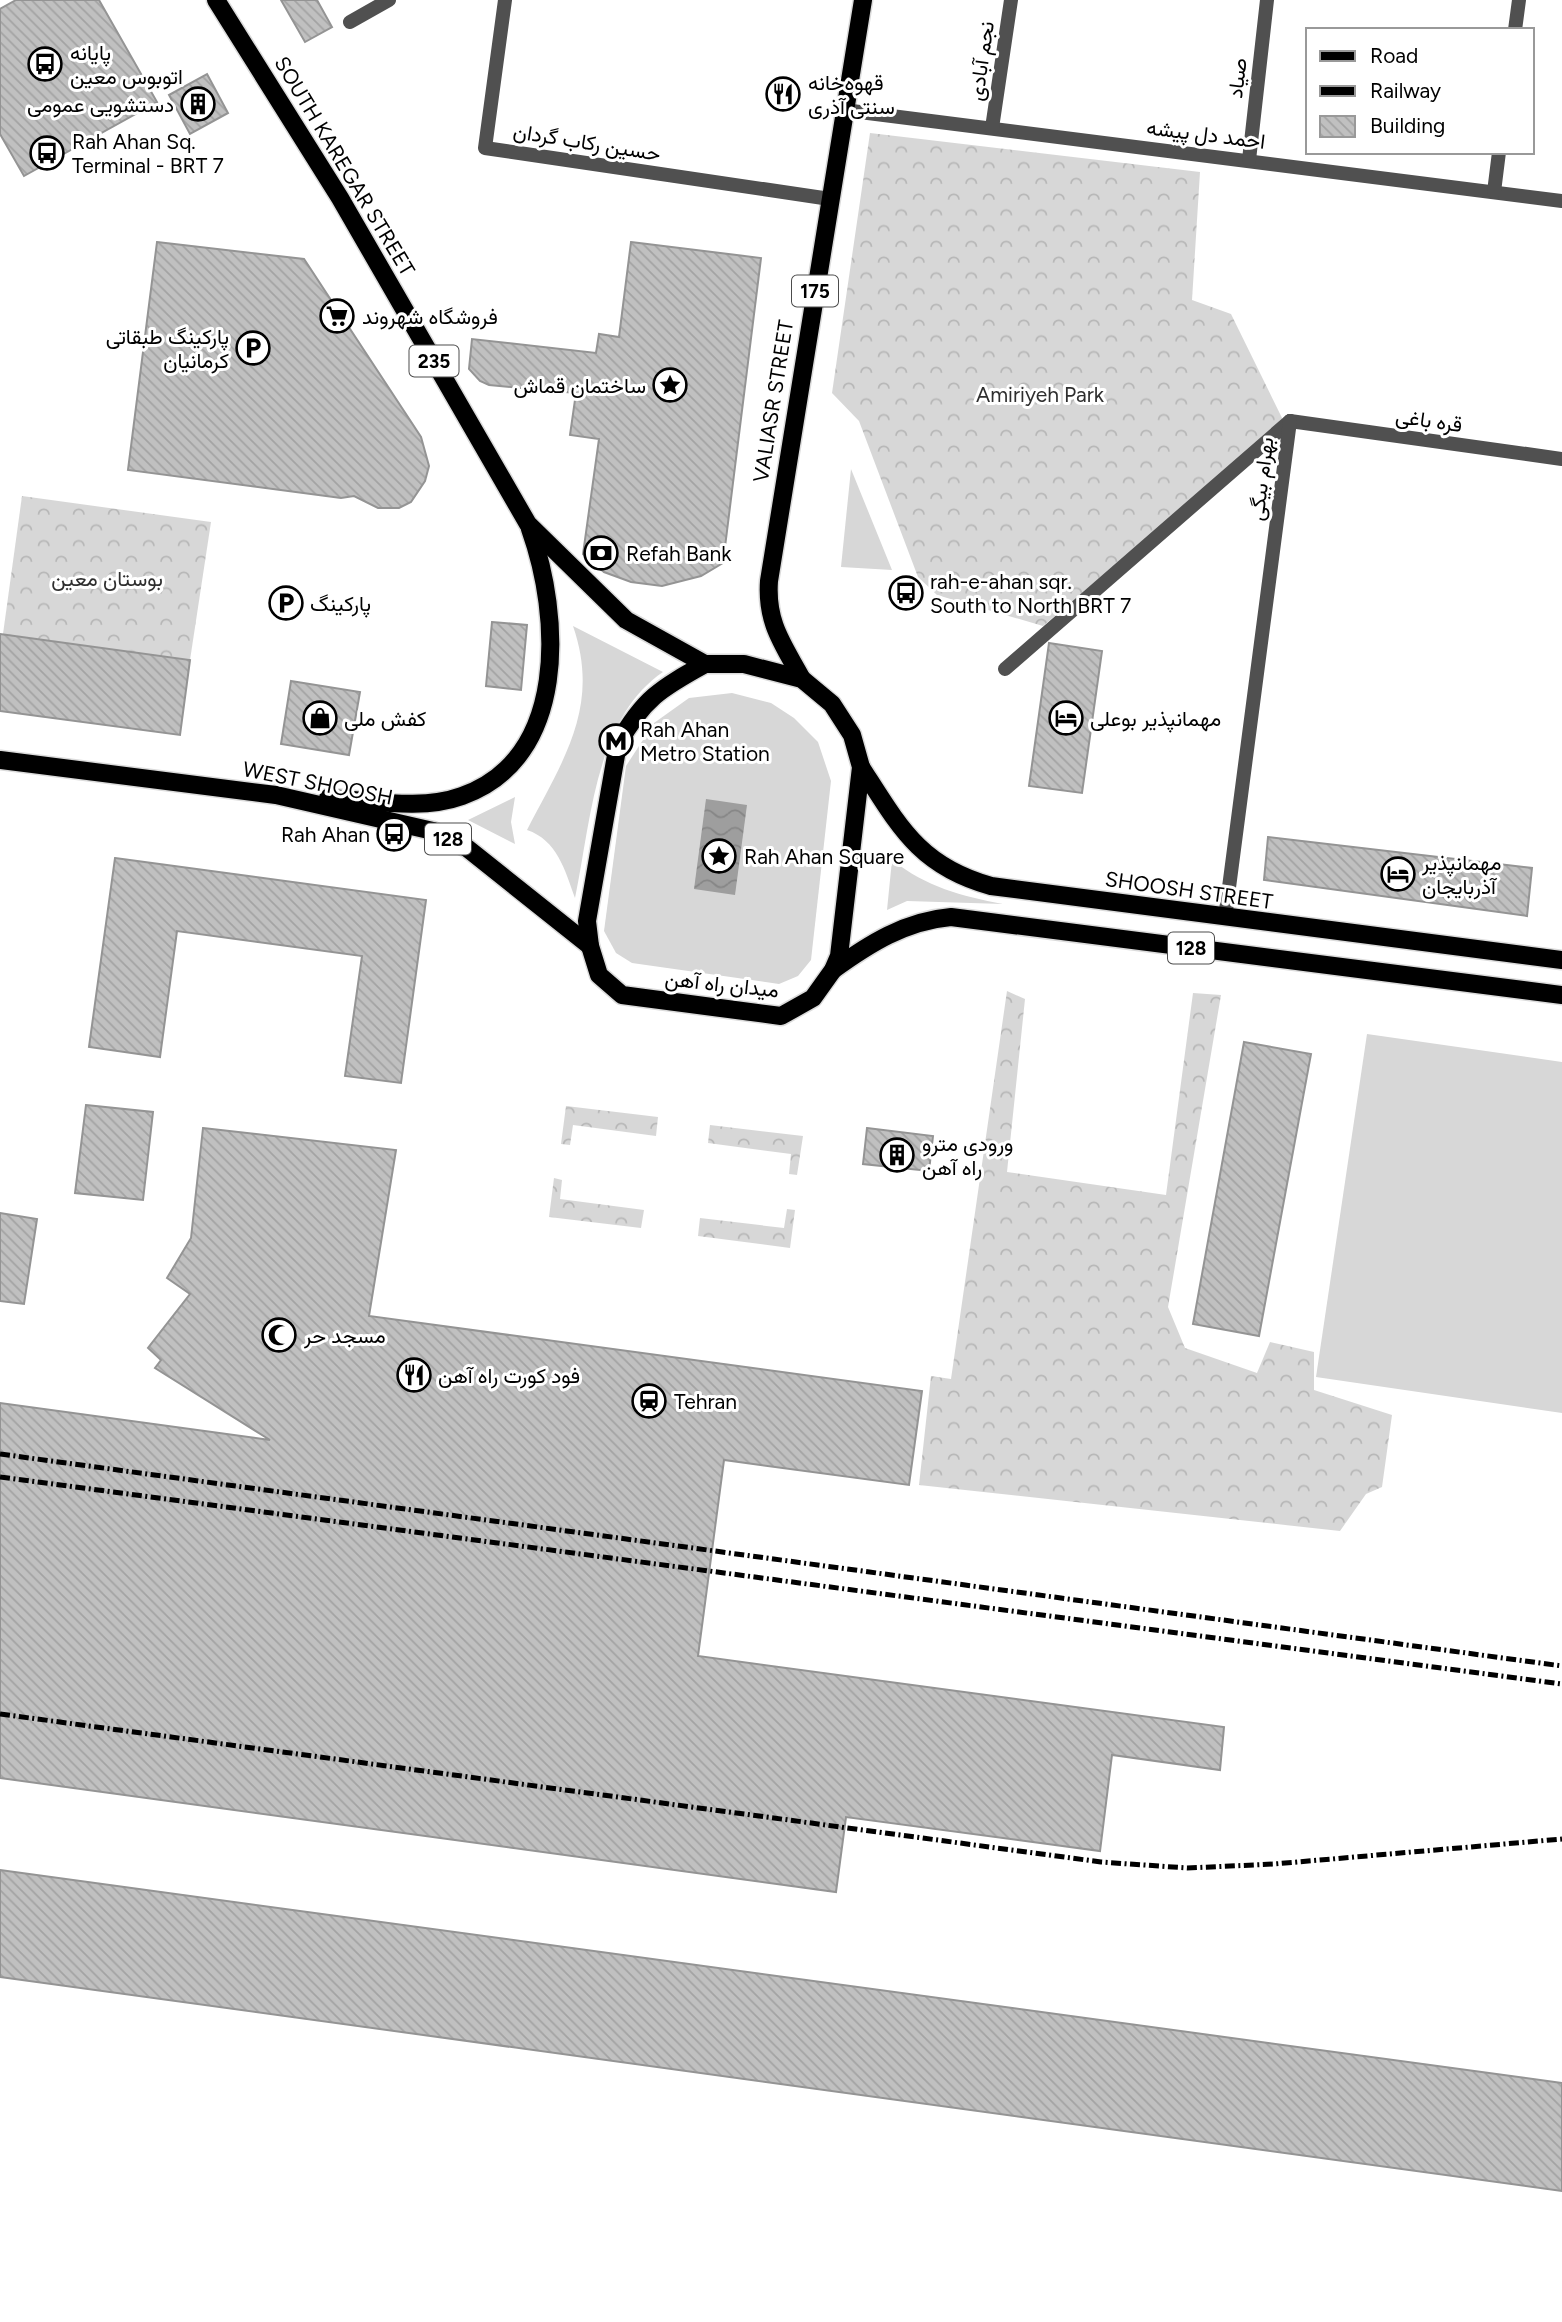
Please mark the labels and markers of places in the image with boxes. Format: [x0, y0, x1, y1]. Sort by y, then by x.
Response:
place label: پایانه اتوبوس معین [70, 40, 183, 90]
bus stop icon: پایانه اتوبوس معین [26, 45, 64, 83]
place label: قهوه‌خانه سنتی آذری [808, 70, 895, 120]
restaurant icon: قهوه‌خانه سنتی آذری [764, 75, 802, 113]
building icon: دستشویی عمومی [179, 85, 217, 123]
place label: دستشویی عمومی [27, 92, 174, 118]
place label: Rah Ahan Sq. Terminal - BRT 7 [72, 129, 224, 178]
bus stop icon: Rah Ahan Sq. Terminal - BRT 7 [28, 134, 66, 172]
supermarket icon: فروشگاه شهروند [318, 297, 356, 335]
place label: فروشگاه شهروند [362, 304, 498, 330]
place label: پارکینگ طبقاتی کرمانیان [106, 324, 229, 374]
parking icon: پارکینگ طبقاتی کرمانیان [234, 329, 272, 367]
place icon: ساختمان قماش [651, 366, 689, 404]
place label: ساختمان قماش [513, 373, 646, 398]
bank icon: Refah Bank [582, 534, 620, 572]
place label: Refah Bank [626, 541, 732, 566]
place label: rah-e-ahan sqr. South to North BRT 7 [930, 569, 1131, 618]
bus stop icon: rah-e-ahan sqr. South to North BRT 7 [887, 574, 925, 612]
parking icon: پارکینگ [267, 584, 305, 622]
place label: پارکینگ [310, 591, 371, 618]
shop icon: کفش ملی [301, 699, 339, 737]
hotel icon: مهمانپذیر بوعلی [1047, 699, 1085, 737]
place label: کفش ملی [344, 706, 426, 731]
place label: مهمانپذیر بوعلی [1090, 706, 1221, 733]
place label: Rah Ahan Metro Station [640, 717, 770, 766]
metro station icon: Rah Ahan Metro Station [597, 722, 635, 760]
bus stop icon: Rah Ahan [375, 815, 413, 853]
place label: Rah Ahan [281, 822, 370, 847]
place icon: Rah Ahan Square [700, 837, 738, 875]
place label: Rah Ahan Square [744, 844, 904, 869]
place label: مهمانپذیر آذربایجان [1421, 850, 1501, 900]
hotel icon: مهمانپذیر آذربایجان [1379, 855, 1417, 893]
place label: ورودی مترو راه آهن [922, 1131, 1013, 1181]
building icon: ورودی مترو راه آهن [878, 1136, 916, 1174]
mosque icon: مسجد حر [260, 1316, 298, 1354]
place label: مسجد حر [303, 1323, 386, 1349]
restaurant icon: فود کورت راه آهن [395, 1356, 433, 1394]
place label: فود کورت راه آهن [438, 1363, 580, 1389]
station icon: Tehran [630, 1382, 668, 1420]
place label: Tehran [674, 1389, 737, 1414]

